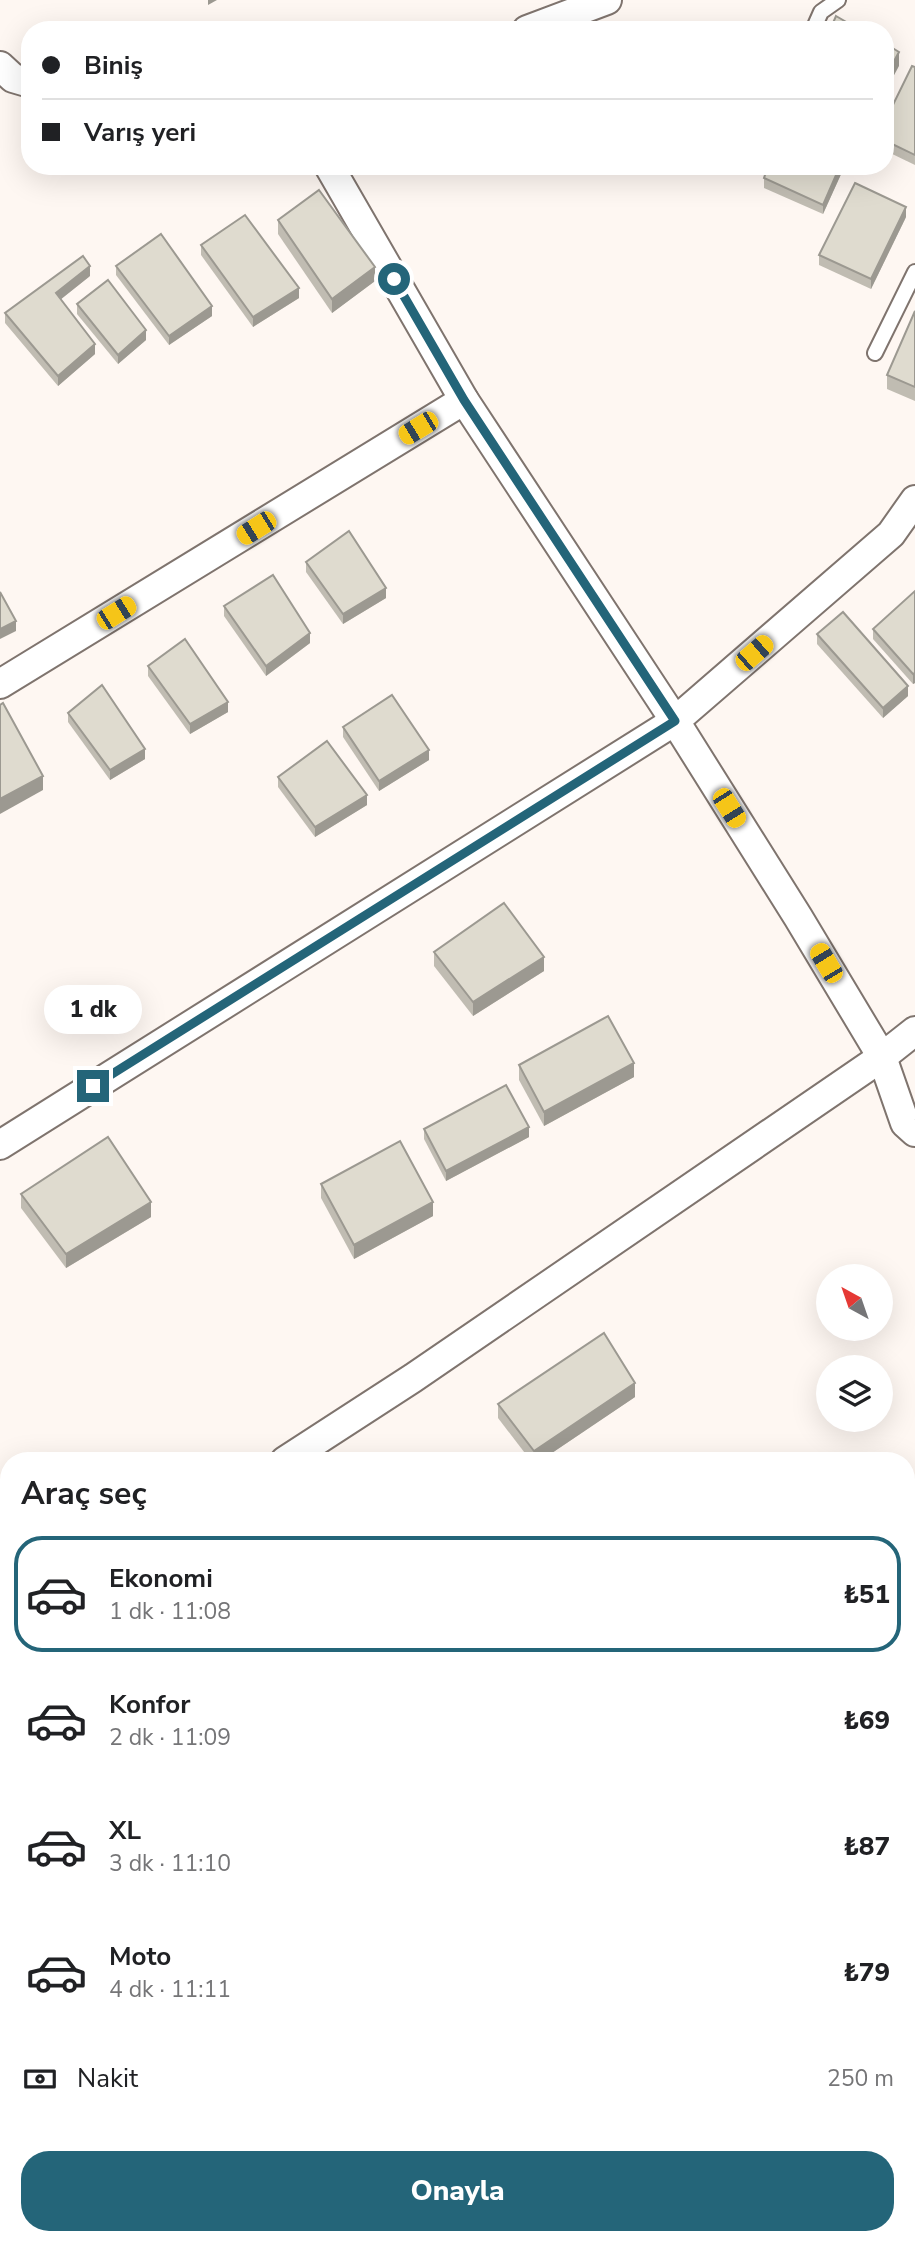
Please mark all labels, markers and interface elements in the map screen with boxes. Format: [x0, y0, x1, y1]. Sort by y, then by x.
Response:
text: Biniş [84, 48, 143, 83]
text: Varış yeri [84, 115, 196, 150]
route start [378, 263, 410, 295]
car [395, 408, 442, 448]
car [233, 508, 280, 548]
car [93, 593, 140, 633]
car [732, 631, 777, 675]
car [709, 785, 750, 831]
car [807, 940, 846, 986]
callout: 1 dk [44, 984, 142, 1034]
text: 1 dk [69, 994, 117, 1025]
route end [77, 1070, 109, 1102]
north arrow [816, 1264, 892, 1340]
map controls [816, 1264, 893, 1432]
button: layers [816, 1355, 893, 1432]
text: Araç seç [21, 1472, 147, 1515]
text: Ekonomi [109, 1561, 213, 1596]
icon: car [25, 1563, 88, 1626]
text: ₺51 [843, 1577, 890, 1612]
text: 1 dk · 11:08 [109, 1596, 231, 1627]
text: Konfor [109, 1687, 190, 1722]
icon: car [25, 1689, 88, 1752]
text: ₺69 [843, 1703, 890, 1738]
text: 2 dk · 11:09 [109, 1722, 231, 1753]
text: XL [109, 1813, 141, 1848]
icon: car [25, 1815, 88, 1878]
text: ₺87 [843, 1829, 890, 1864]
text: 3 dk · 11:10 [109, 1848, 231, 1879]
text: Moto [109, 1939, 171, 1974]
icon: car [25, 1941, 88, 2004]
text: ₺79 [843, 1955, 890, 1990]
text: 4 dk · 11:11 [109, 1974, 231, 2005]
icon: cash [21, 2060, 59, 2098]
text: Nakit [77, 2061, 138, 2096]
text: 250 m [827, 2063, 894, 2094]
button: Onayla [21, 2151, 894, 2231]

